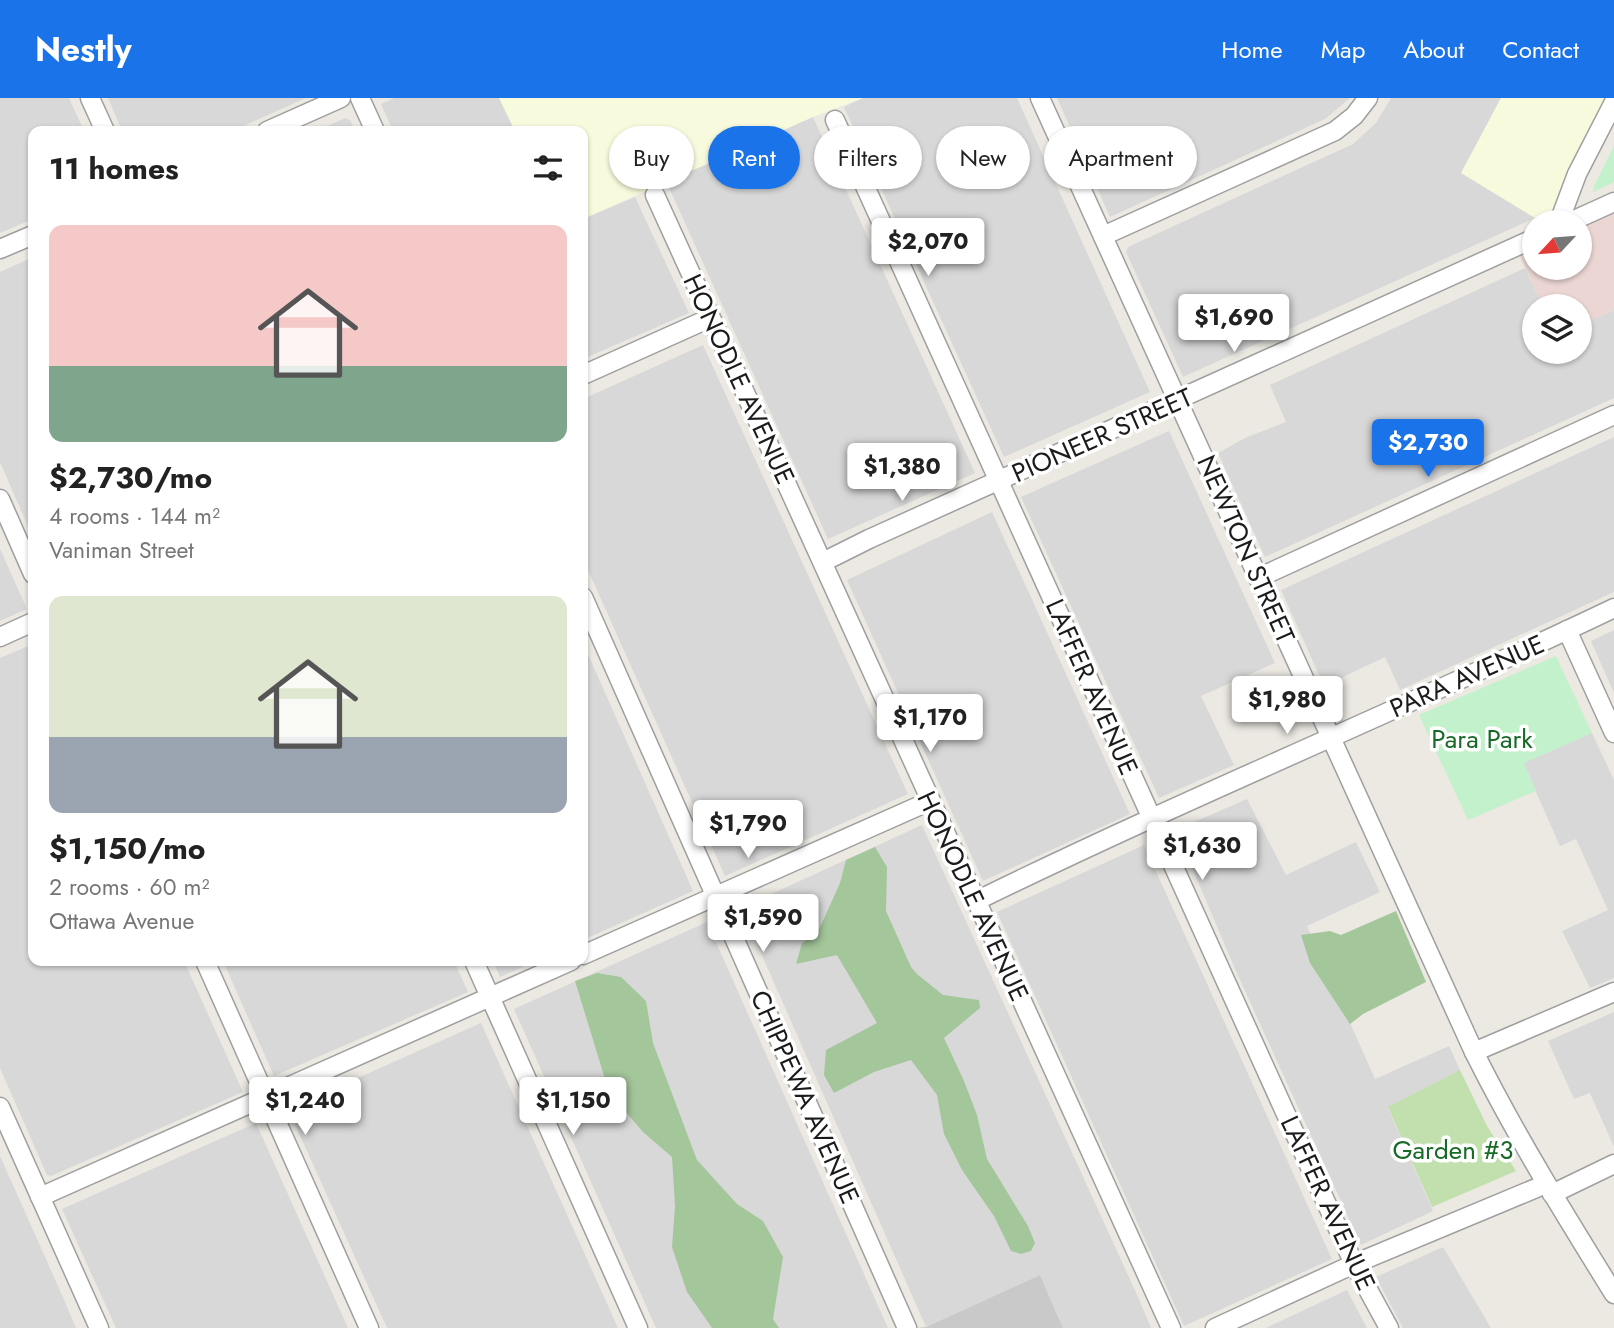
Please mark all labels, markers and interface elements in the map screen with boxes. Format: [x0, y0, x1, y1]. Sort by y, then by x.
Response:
text: Nestly [35, 26, 132, 73]
text: Home [1221, 32, 1283, 67]
text: Map [1321, 32, 1365, 67]
text: About [1403, 32, 1464, 67]
text: Contact [1502, 32, 1579, 67]
chip: Buy [609, 126, 694, 189]
chip: Rent [708, 126, 800, 189]
chip: Filters [814, 126, 922, 189]
chip: New [936, 126, 1030, 189]
chip: Apartment [1044, 126, 1197, 189]
text: 11 homes [49, 147, 179, 190]
icon: filters [529, 149, 567, 187]
north arrow [1522, 210, 1592, 280]
map controls [1522, 210, 1592, 364]
pin: $2,070 [871, 218, 985, 278]
text: $2,070 [887, 224, 969, 258]
street label: HONODLE AVENUE [674, 268, 804, 490]
icon: home [245, 270, 371, 396]
pin: $1,690 [1177, 294, 1291, 354]
button: layers [1522, 294, 1592, 364]
text: $1,690 [1194, 300, 1274, 334]
street label: PIONEER STREET [1006, 378, 1198, 492]
pin: $2,730 [1371, 420, 1485, 479]
text: $2,730 [1388, 425, 1468, 459]
pin: $1,380 [845, 444, 959, 503]
text: $1,380 [863, 449, 941, 483]
street label: NEWTON STREET [1188, 449, 1304, 649]
text: $2,730/mo [49, 456, 212, 499]
text: 4 rooms · 144 m² [49, 499, 220, 533]
text: Vaniman Street [49, 533, 194, 567]
street label: LAFFER AVENUE [1036, 593, 1148, 781]
street label: PARA AVENUE [1384, 625, 1550, 727]
icon: home [245, 641, 371, 767]
pin: $1,980 [1230, 676, 1344, 736]
text: $1,980 [1248, 682, 1326, 716]
pin: $1,170 [873, 694, 987, 754]
text: $1,170 [893, 700, 967, 734]
park label: Para Park [1431, 720, 1533, 758]
street label: HONODLE AVENUE [908, 785, 1038, 1007]
pin: $1,790 [691, 800, 805, 860]
text: $1,790 [709, 806, 787, 840]
pin: $1,630 [1145, 822, 1259, 882]
text: $1,150/mo [49, 827, 206, 870]
text: $1,630 [1163, 828, 1241, 862]
text: 2 rooms · 60 m² [49, 870, 209, 904]
pin: $1,590 [706, 894, 820, 954]
text: $1,590 [724, 900, 802, 934]
text: Ottawa Avenue [49, 904, 194, 938]
street label: CHIPPEWA AVENUE [741, 984, 869, 1210]
pin: $1,240 [248, 1077, 362, 1137]
pin: $1,150 [516, 1077, 630, 1137]
text: $1,240 [265, 1083, 345, 1117]
text: $1,150 [535, 1083, 611, 1117]
street label: LAFFER AVENUE [1271, 1109, 1385, 1297]
park label: Garden #3 [1392, 1131, 1514, 1169]

